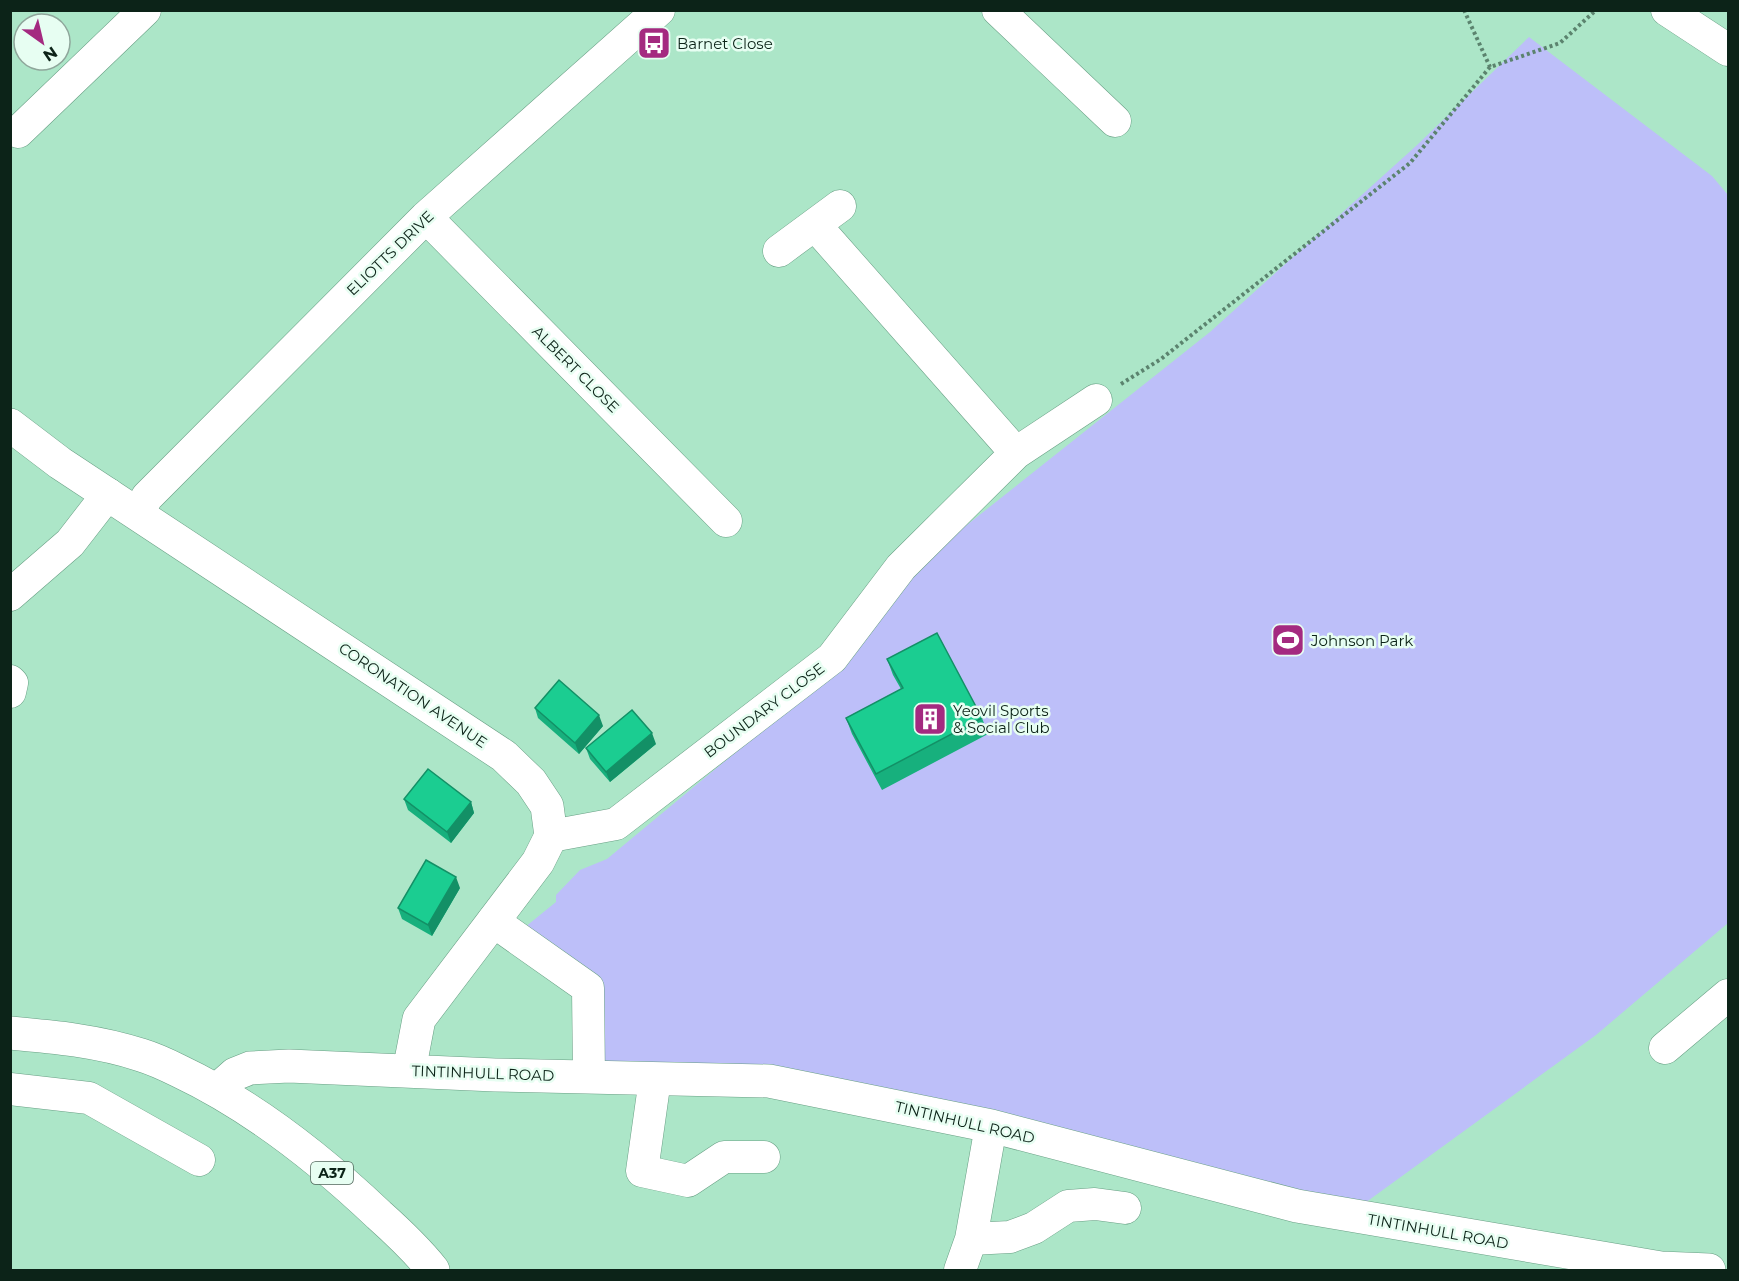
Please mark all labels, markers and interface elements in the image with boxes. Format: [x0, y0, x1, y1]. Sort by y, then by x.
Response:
north arrow [12, 12, 72, 72]
bus stop icon: Barnet Close [636, 25, 672, 61]
place label: Barnet Close [677, 34, 773, 53]
text: N [39, 43, 61, 66]
street label: ELIOTTS DRIVE [342, 207, 438, 299]
street label: ALBERT CLOSE [529, 322, 623, 416]
sports icon: Johnson Park [1270, 622, 1306, 658]
place label: Johnson Park [1310, 631, 1413, 650]
street label: CORONATION AVENUE [335, 638, 491, 752]
street label: BOUNDARY CLOSE [700, 658, 828, 762]
building icon: Yeovil Sports & Social Club [912, 701, 948, 737]
place label: Yeovil Sports & Social Club [953, 701, 1050, 737]
street label: TINTINHULL ROAD [411, 1061, 555, 1085]
street label: TINTINHULL ROAD [893, 1097, 1037, 1147]
road number: A37 [311, 1162, 353, 1184]
street label: TINTINHULL ROAD [1366, 1209, 1510, 1253]

